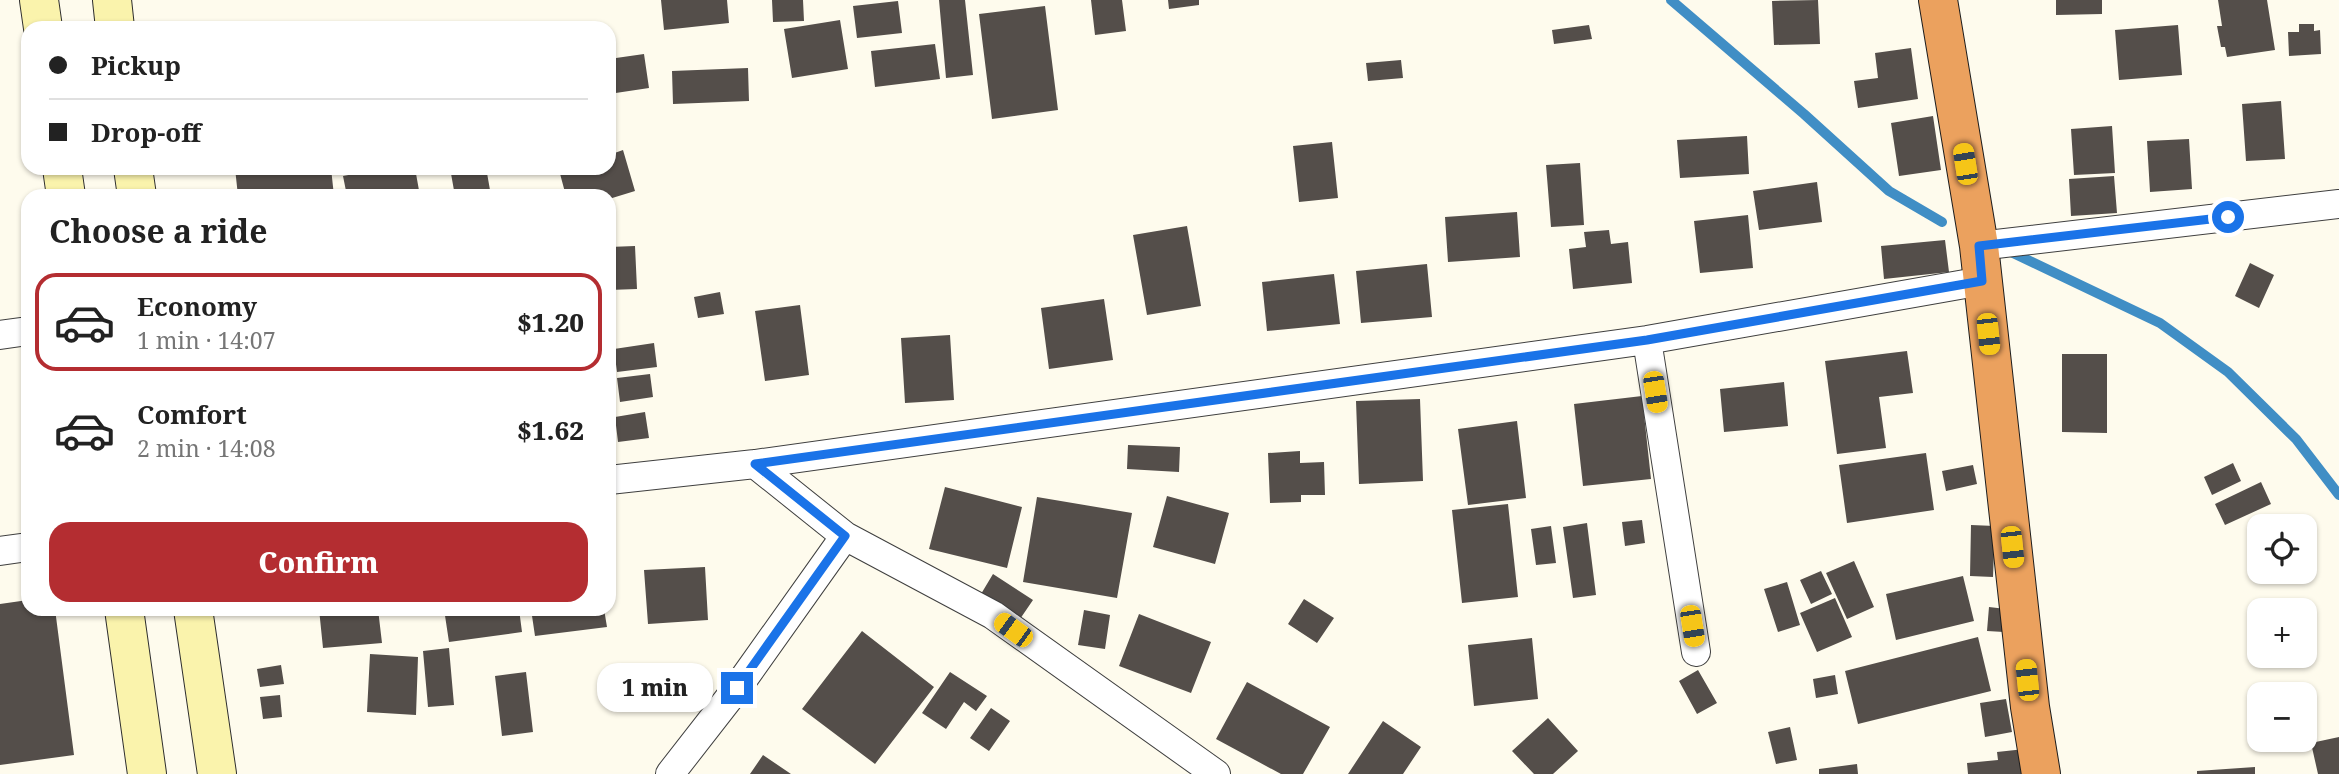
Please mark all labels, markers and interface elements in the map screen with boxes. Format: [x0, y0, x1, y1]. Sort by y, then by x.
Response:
text: Pickup [91, 47, 181, 83]
text: Drop-off [91, 114, 201, 150]
car [1952, 142, 1979, 186]
route start [2212, 201, 2244, 233]
text: Choose a ride [49, 209, 268, 252]
text: Economy [137, 288, 257, 324]
icon: car [53, 291, 116, 354]
text: $1.20 [517, 304, 584, 340]
car [1976, 312, 2001, 356]
text: 1 min · 14:07 [137, 324, 275, 356]
car [1642, 370, 1669, 414]
text: Comfort [137, 396, 247, 432]
icon: car [53, 399, 116, 462]
text: $1.62 [517, 412, 584, 448]
text: 2 min · 14:08 [137, 432, 275, 464]
map controls [2247, 514, 2317, 752]
button: locate [2247, 514, 2317, 584]
button: Confirm [49, 522, 588, 602]
car [2000, 525, 2025, 569]
button: + [2247, 598, 2317, 668]
car [1679, 604, 1706, 648]
car [990, 609, 1037, 651]
car [2015, 658, 2040, 702]
callout: 1 min [597, 664, 712, 712]
text: 1 min [622, 671, 688, 703]
route end [721, 672, 753, 704]
button: − [2247, 682, 2317, 752]

